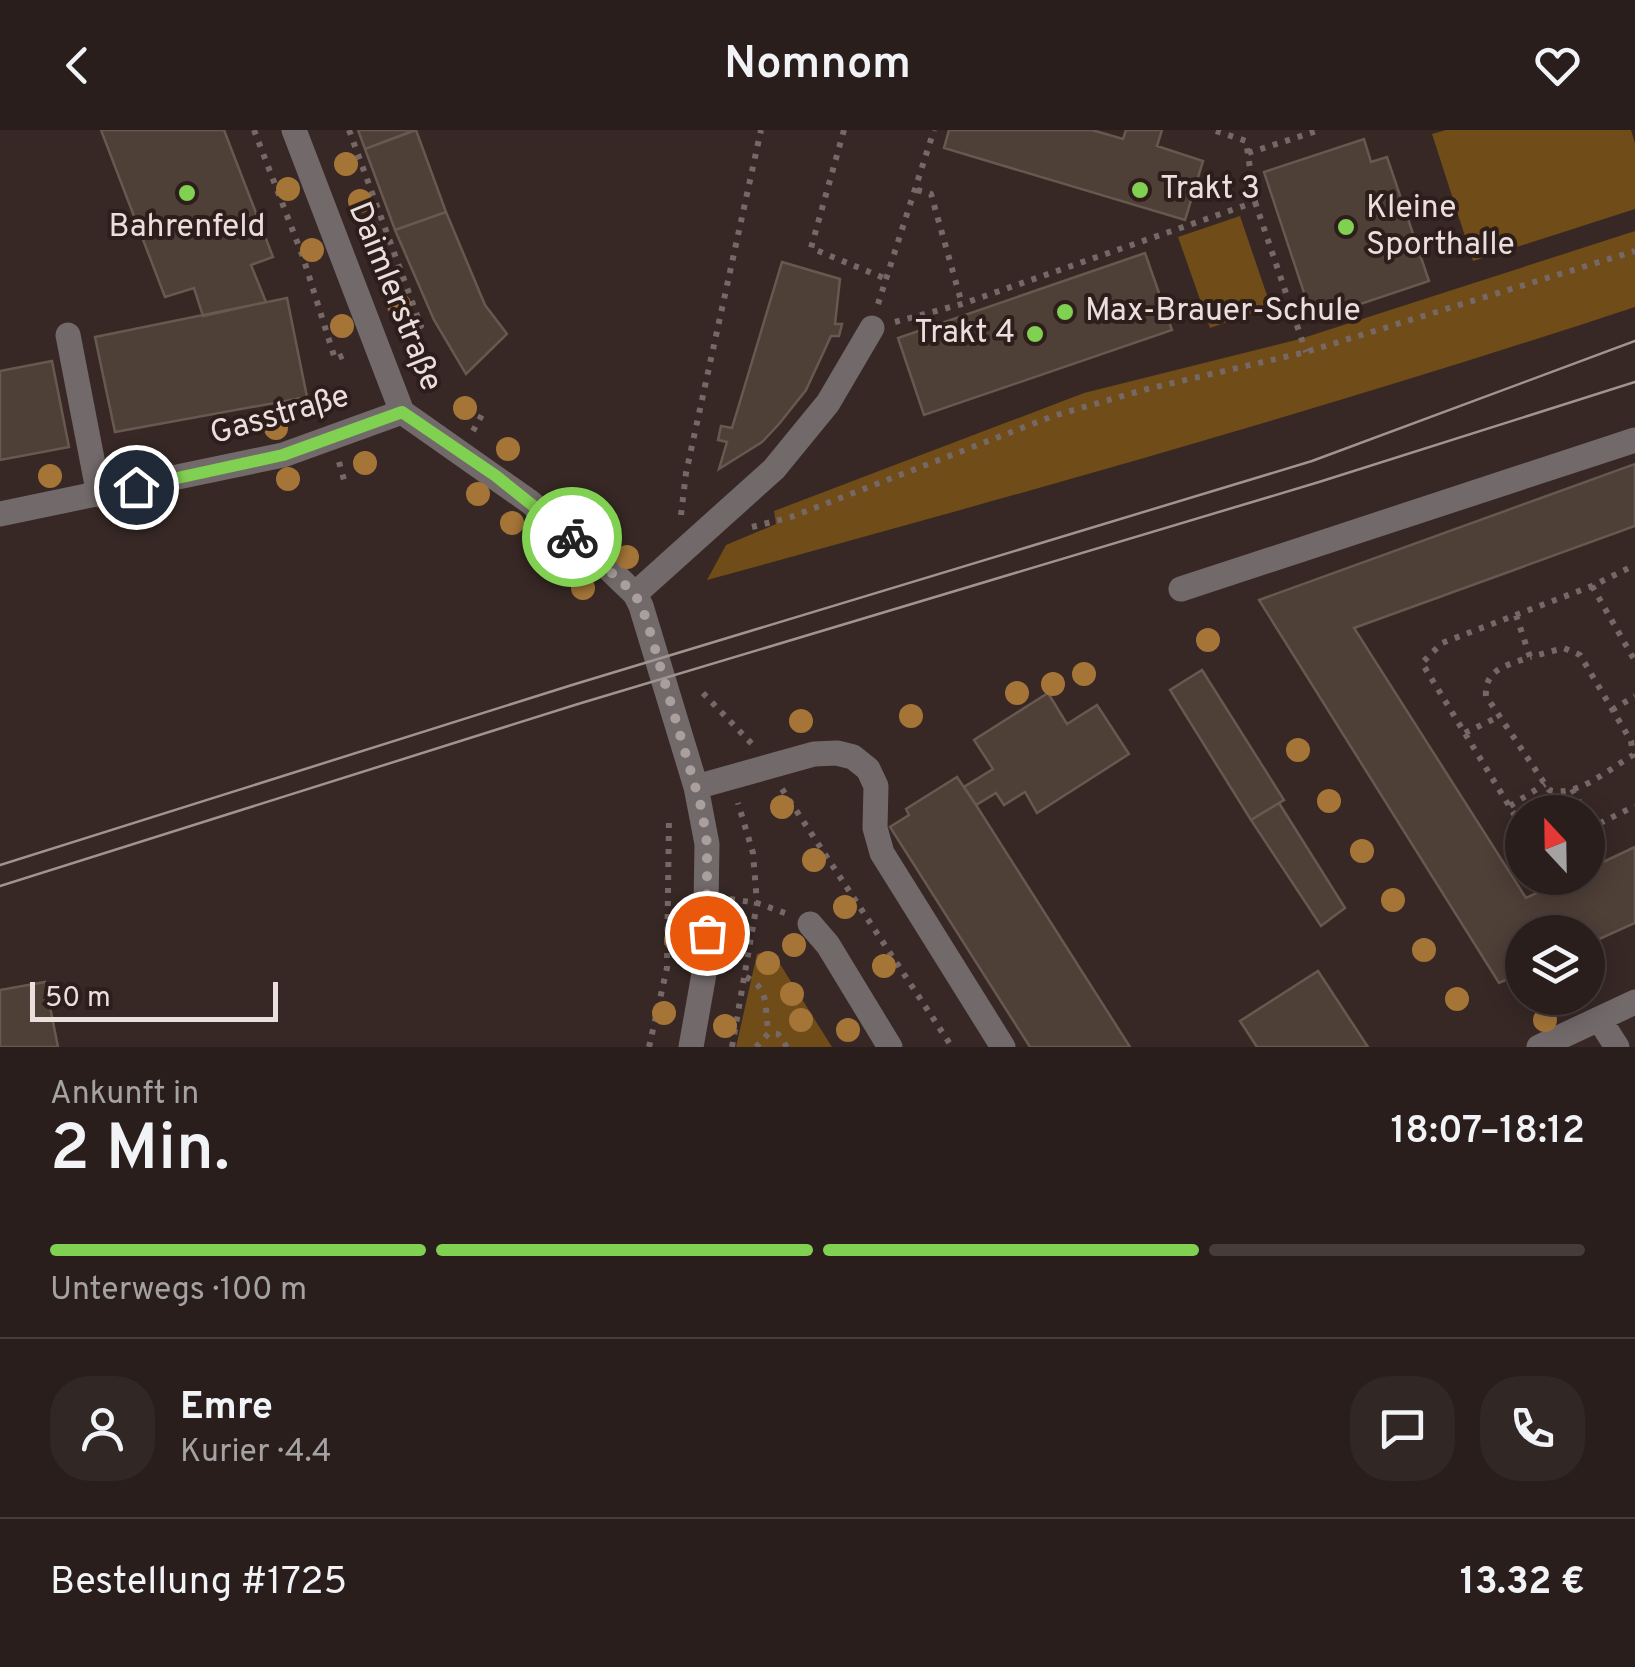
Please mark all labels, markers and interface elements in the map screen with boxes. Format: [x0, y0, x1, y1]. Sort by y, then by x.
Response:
text: Nomnom [724, 37, 911, 94]
icon: back [50, 38, 105, 93]
icon: heart [1530, 38, 1585, 93]
place label: Trakt 3 [1160, 170, 1260, 210]
marker: Trakt 3 [1129, 179, 1151, 201]
marker: Bahrenfeld [176, 182, 198, 204]
place label: Kleine Sporthalle [1366, 189, 1515, 266]
street label: Daimlerstraße [338, 197, 450, 397]
place label: Bahrenfeld [108, 208, 266, 248]
marker: Kleine Sporthalle [1335, 216, 1357, 238]
place label: Max-Brauer-Schule [1085, 292, 1361, 332]
marker: Max-Brauer-Schule [1054, 301, 1076, 323]
place label: Trakt 4 [914, 314, 1015, 354]
marker: Trakt 4 [1024, 323, 1046, 345]
street label: Gasstraße [206, 377, 354, 455]
pin [94, 445, 179, 530]
icon: home [109, 460, 164, 515]
courier [522, 487, 622, 587]
icon: bike [545, 510, 600, 565]
north arrow [1505, 795, 1605, 895]
map controls [1505, 795, 1605, 1015]
pin [665, 891, 750, 976]
icon: bag [680, 906, 735, 961]
button: layers [1505, 915, 1605, 1015]
scale bar [30, 977, 278, 1021]
text: 50 m [45, 981, 111, 1017]
text: Ankunft in [50, 1075, 199, 1115]
text: 18:07–18:12 [1390, 1108, 1585, 1157]
text: 2 Min. [50, 1111, 230, 1193]
text: Unterwegs · 100 m [50, 1271, 307, 1311]
button: person [50, 1376, 155, 1481]
button: chat [1350, 1376, 1455, 1481]
button: phone [1480, 1376, 1585, 1481]
text: Emre [180, 1384, 273, 1433]
text: Kurier · 4.4 [180, 1433, 332, 1473]
text: Bestellung #1725 [50, 1559, 347, 1608]
text: 13.32 € [1460, 1559, 1585, 1608]

